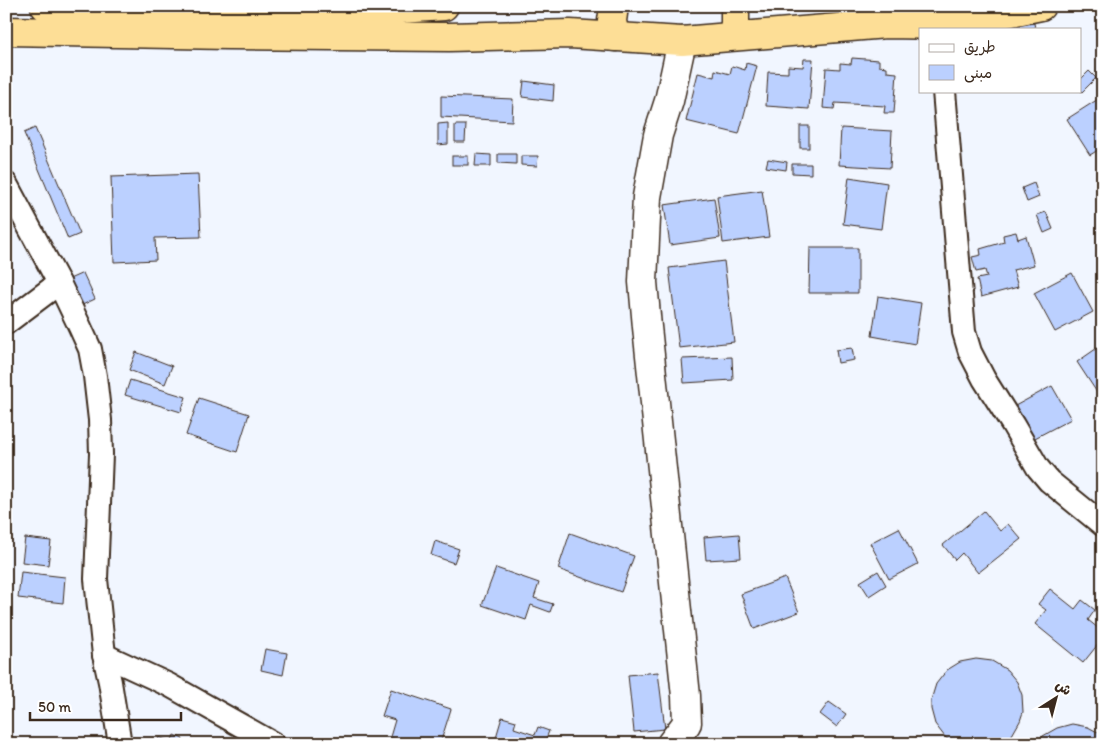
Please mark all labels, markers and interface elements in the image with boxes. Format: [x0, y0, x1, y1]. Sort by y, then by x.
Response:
legend [919, 28, 1082, 92]
text: طريق [964, 38, 996, 56]
text: مبنى [964, 64, 992, 83]
north arrow [1032, 672, 1082, 722]
text: ش [1052, 676, 1075, 699]
scale bar [30, 690, 181, 722]
text: 50 m [38, 698, 71, 716]

